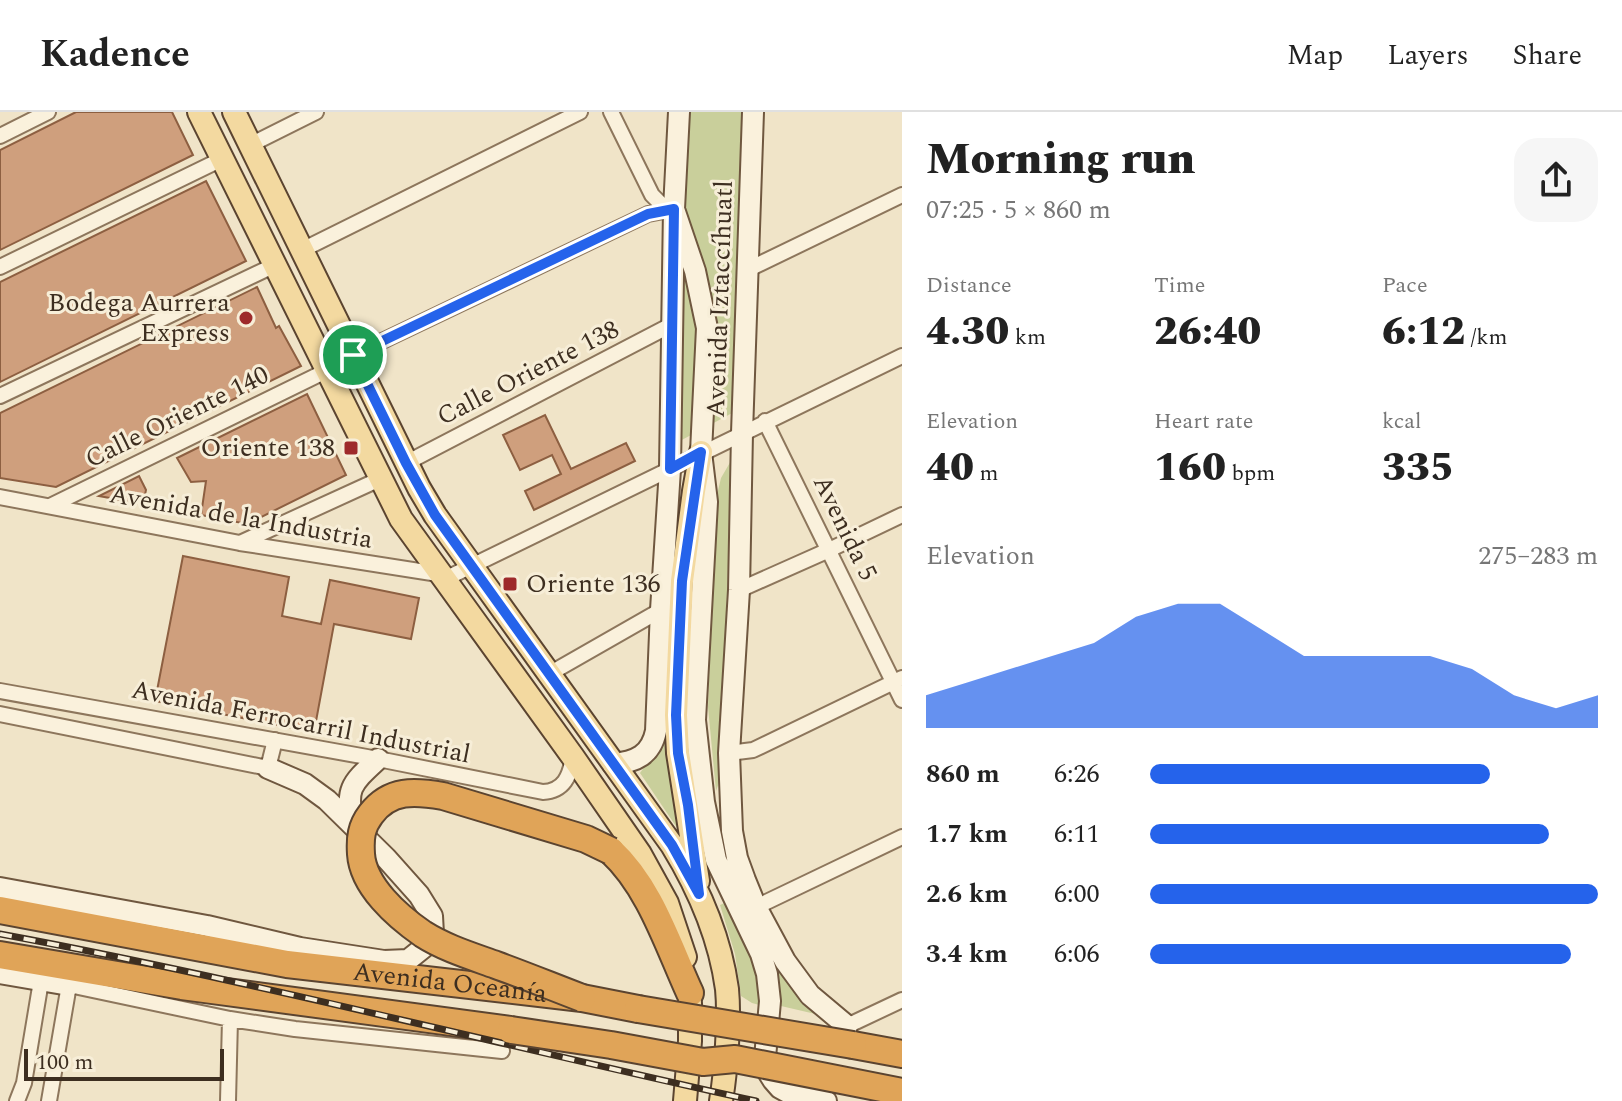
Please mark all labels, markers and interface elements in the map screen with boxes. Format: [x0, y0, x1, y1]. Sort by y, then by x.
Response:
text: Kadence [40, 26, 190, 84]
text: Map [1287, 34, 1343, 77]
text: Layers [1387, 34, 1469, 77]
text: Share [1513, 34, 1582, 77]
text: Morning run [926, 126, 1195, 193]
button: share [1514, 138, 1598, 222]
street label: Avenida Iztaccíhuatl [696, 180, 744, 418]
text: 07:25 · 5 × 860 m [926, 190, 1111, 230]
text: Distance [926, 269, 1012, 302]
text: Time [1154, 269, 1205, 302]
text: Pace [1382, 269, 1428, 302]
place label: Bodega Aurrera Express [48, 283, 230, 353]
text: 4.30 [926, 302, 1009, 363]
text: 26:40 [1154, 302, 1261, 363]
text: 6:12 [1382, 302, 1465, 363]
marker: Bodega Aurrera Express [237, 309, 255, 327]
street label: Calle Oriente 138 [430, 310, 626, 436]
pin [319, 321, 387, 389]
text: km [1009, 321, 1046, 354]
text: /km [1465, 321, 1507, 354]
icon: arrive [331, 333, 375, 377]
street label: Calle Oriente 140 [78, 355, 276, 479]
text: Elevation [926, 405, 1018, 438]
text: Heart rate [1154, 405, 1254, 438]
text: kcal [1382, 405, 1422, 438]
place label: Oriente 138 [201, 428, 335, 468]
text: 40 [926, 438, 974, 499]
text: 160 [1154, 438, 1226, 499]
text: 335 [1382, 438, 1454, 499]
marker: Oriente 138 [342, 439, 360, 457]
text: m [974, 457, 998, 490]
text: bpm [1226, 457, 1275, 490]
street label: Avenida 5 [802, 468, 888, 588]
street label: Avenida de la Industria [106, 474, 376, 560]
text: Elevation [926, 536, 1035, 576]
text: 275–283 m [1478, 536, 1598, 576]
place label: Oriente 136 [526, 564, 660, 604]
marker: Oriente 136 [501, 575, 519, 593]
street label: Avenida Ferrocarril Industrial [128, 669, 474, 775]
text: 860 m [926, 754, 1000, 794]
text: 6:26 [1054, 754, 1100, 794]
text: 1.7 km [926, 814, 1008, 854]
text: 6:11 [1054, 814, 1100, 854]
text: 2.6 km [926, 874, 1008, 914]
text: 6:00 [1054, 874, 1100, 914]
text: 3.4 km [926, 934, 1008, 974]
text: 6:06 [1054, 934, 1100, 974]
street label: Avenida Oceanía [351, 952, 549, 1014]
scale bar [24, 1045, 224, 1081]
text: 100 m [36, 1046, 93, 1079]

